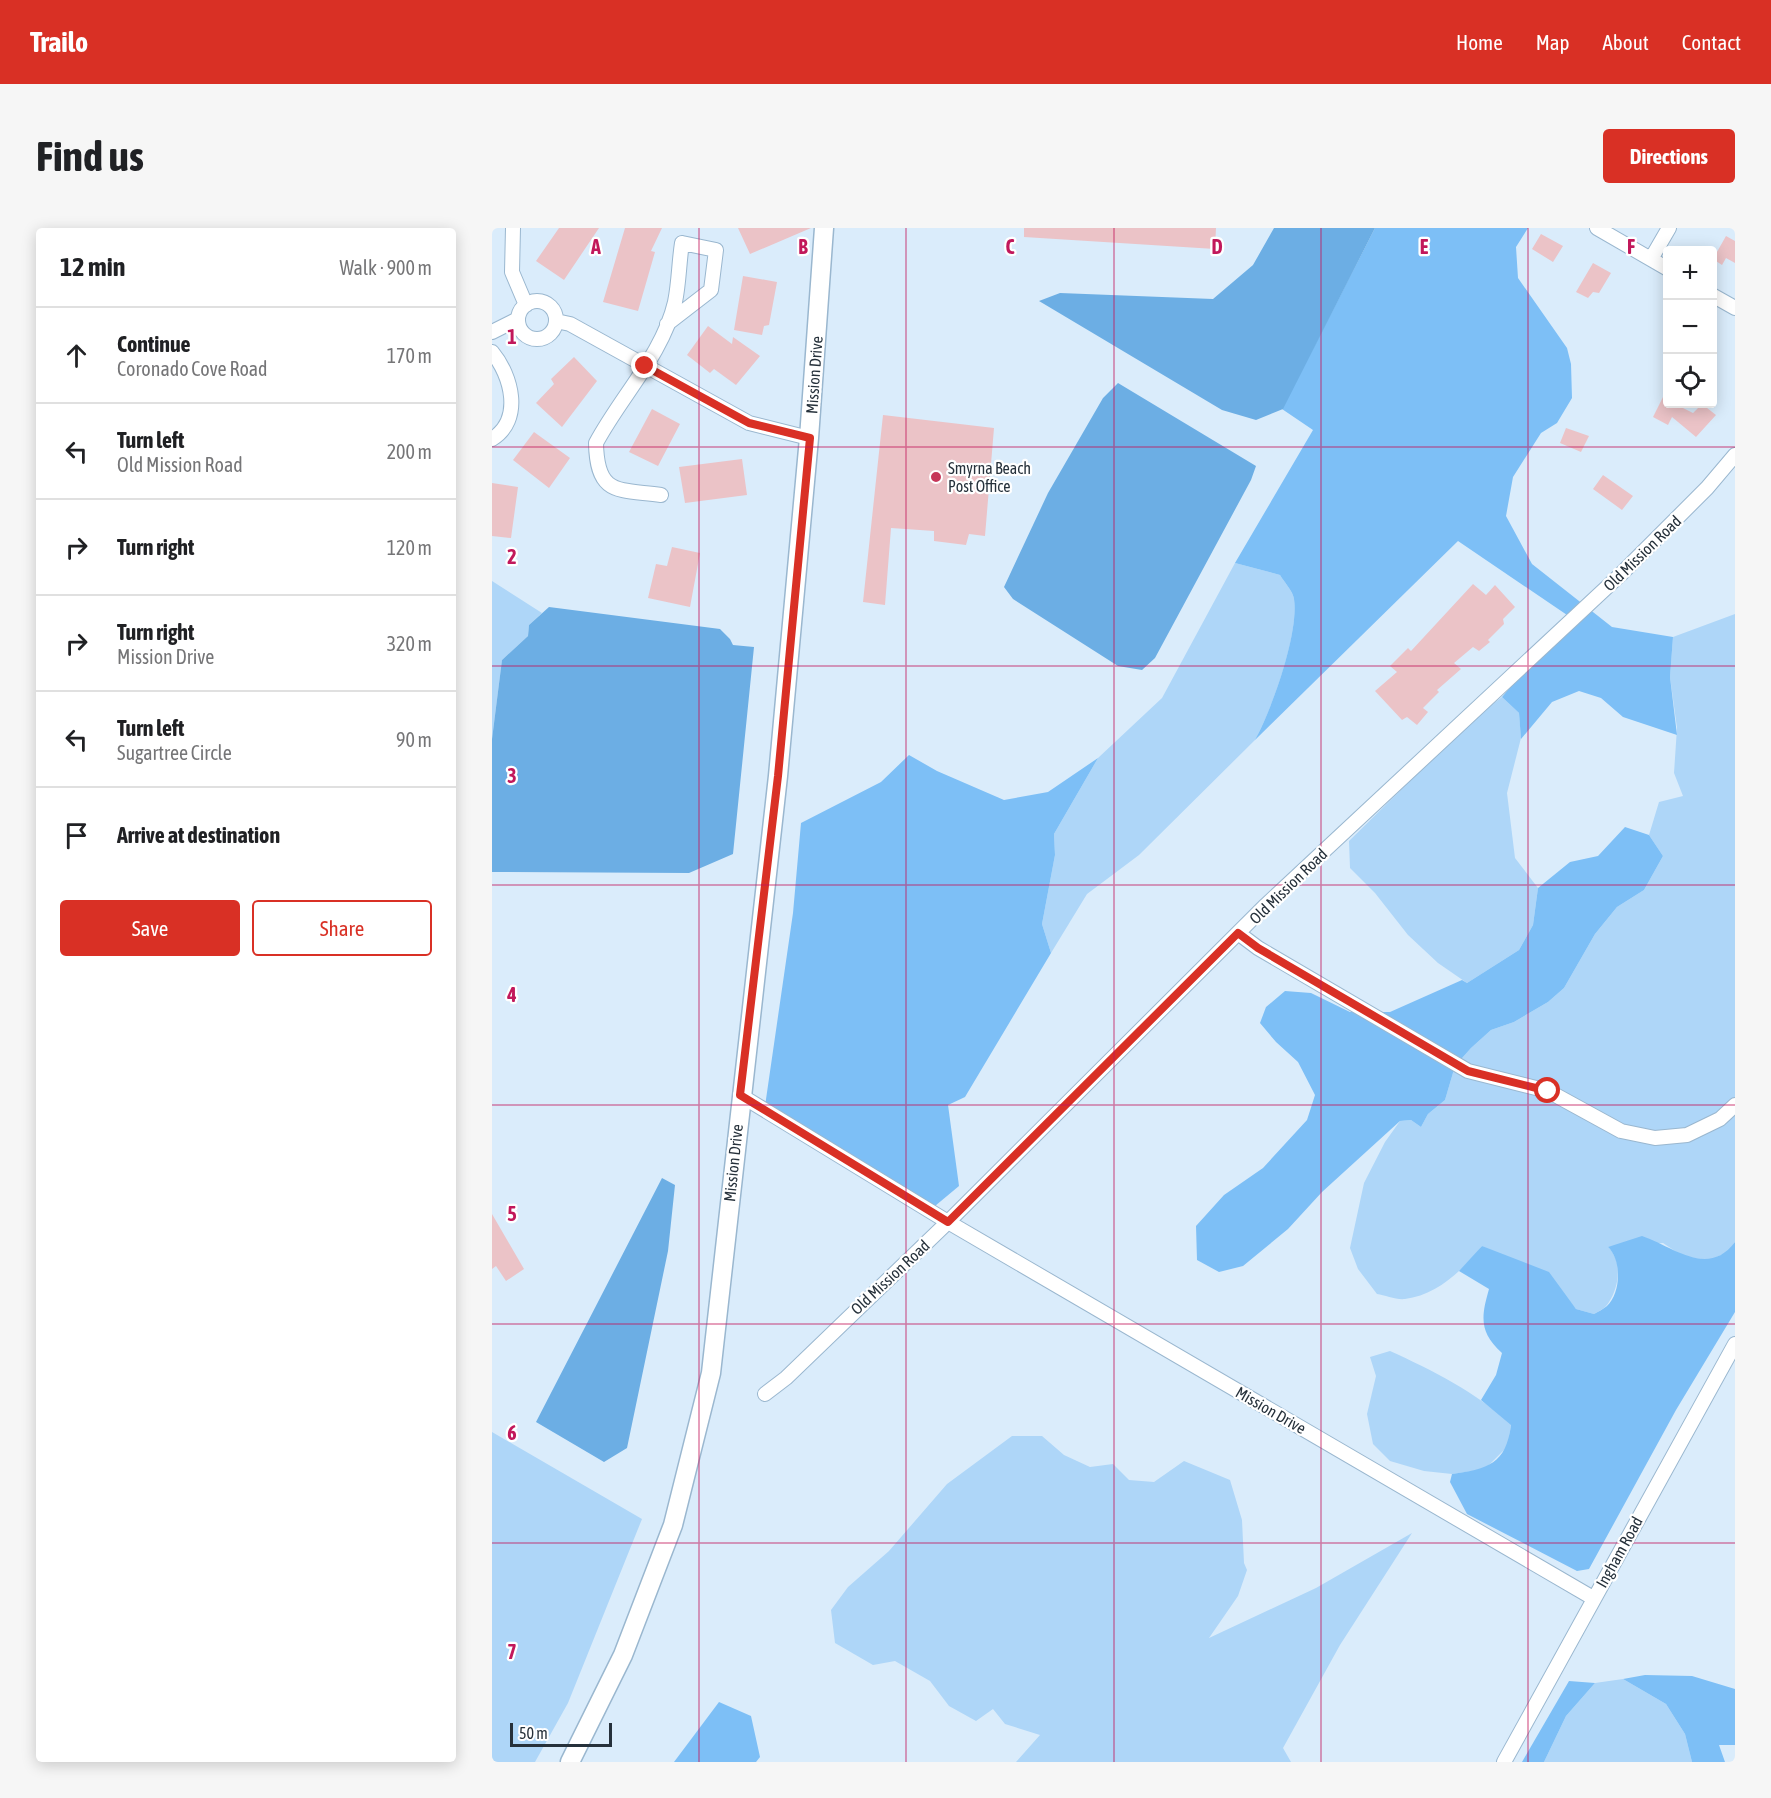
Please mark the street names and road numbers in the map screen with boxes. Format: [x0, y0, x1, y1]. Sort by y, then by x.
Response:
street label: Mission Drive [802, 336, 826, 414]
street label: Old Mission Road [1600, 512, 1684, 594]
street label: Old Mission Road [1246, 845, 1330, 927]
street label: Mission Drive [720, 1123, 746, 1203]
street label: Old Mission Road [847, 1236, 933, 1318]
street label: Mission Drive [1233, 1383, 1309, 1437]
street label: Ingham Road [1592, 1513, 1647, 1591]

